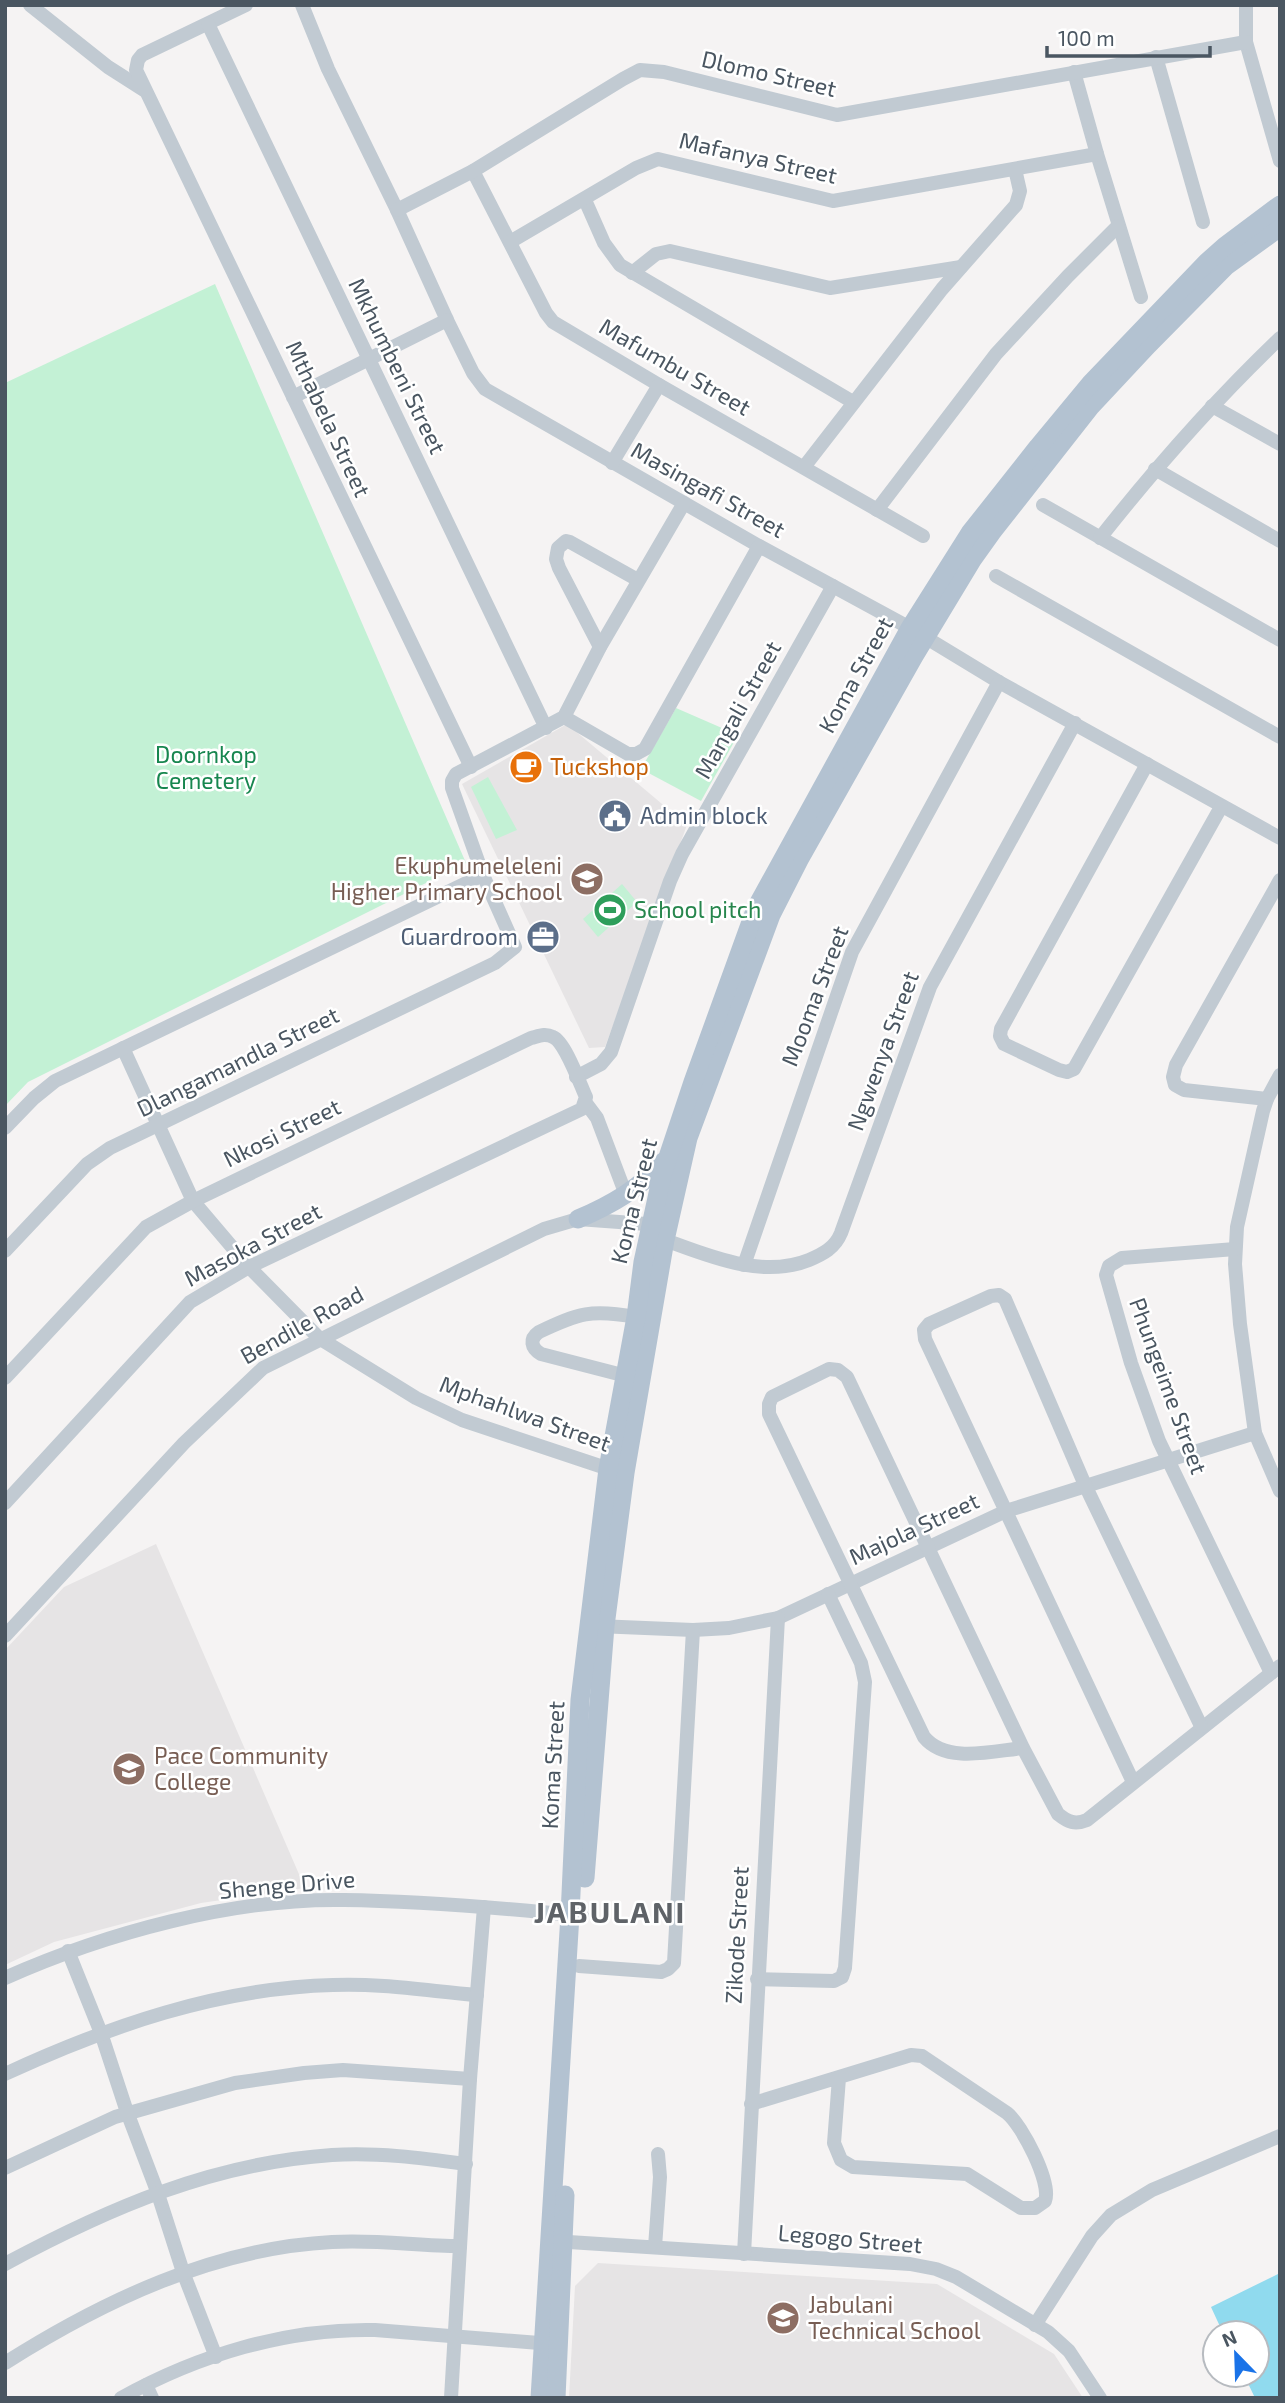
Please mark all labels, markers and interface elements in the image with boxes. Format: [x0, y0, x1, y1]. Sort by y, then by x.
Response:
scale bar [1047, 14, 1210, 58]
text: 100 m [1058, 25, 1115, 50]
street label: Dlomo Street [699, 44, 840, 102]
street label: Mafanya Street [677, 125, 840, 189]
street label: Mkhumbeni Street [343, 273, 453, 458]
street label: Mafumbu Street [595, 311, 756, 421]
street label: Mthabela Street [281, 336, 377, 501]
street label: Masingafi Street [627, 435, 791, 543]
street label: Koma Street [812, 611, 899, 737]
street label: Mangali Street [688, 636, 787, 783]
park label: Doornkop Cemetery [155, 740, 257, 794]
cafe icon: Tuckshop [507, 748, 545, 786]
place label: Tuckshop [550, 752, 649, 780]
public building icon: Admin block [596, 797, 634, 835]
place label: Admin block [640, 801, 768, 829]
place label: Ekuphumeleleni Higher Primary School [331, 851, 562, 905]
school or university icon: Ekuphumeleleni Higher Primary School [568, 860, 606, 898]
sports icon: School pitch [591, 891, 629, 929]
place label: School pitch [634, 895, 761, 923]
office icon: Guardroom [524, 918, 562, 956]
street label: Mooma Street [774, 921, 854, 1070]
place label: Guardroom [400, 922, 518, 950]
street label: Ngwenya Street [840, 967, 924, 1134]
street label: Dlangamandla Street [132, 1000, 343, 1122]
street label: Nkosi Street [218, 1092, 345, 1173]
street label: Koma Street [604, 1135, 662, 1266]
street label: Masoka Street [179, 1196, 326, 1292]
street label: Bendile Road [235, 1279, 368, 1369]
street label: Phungeime Street [1124, 1294, 1214, 1478]
street label: Mphahlwa Street [436, 1369, 615, 1457]
street label: Majola Street [844, 1486, 983, 1570]
street label: Koma Street [535, 1700, 569, 1830]
place label: Pace Community College [154, 1741, 328, 1795]
school or university icon: Pace Community College [110, 1750, 148, 1788]
street label: Shenge Drive [218, 1864, 356, 1904]
street label: Zikode Street [718, 1865, 754, 2004]
district label: JABULANI [534, 1893, 686, 1929]
street label: Legogo Street [777, 2218, 924, 2258]
place label: Jabulani Technical School [808, 2290, 981, 2344]
school or university icon: Jabulani Technical School [764, 2299, 802, 2337]
north arrow [1201, 2319, 1271, 2389]
text: N [1218, 2325, 1240, 2351]

